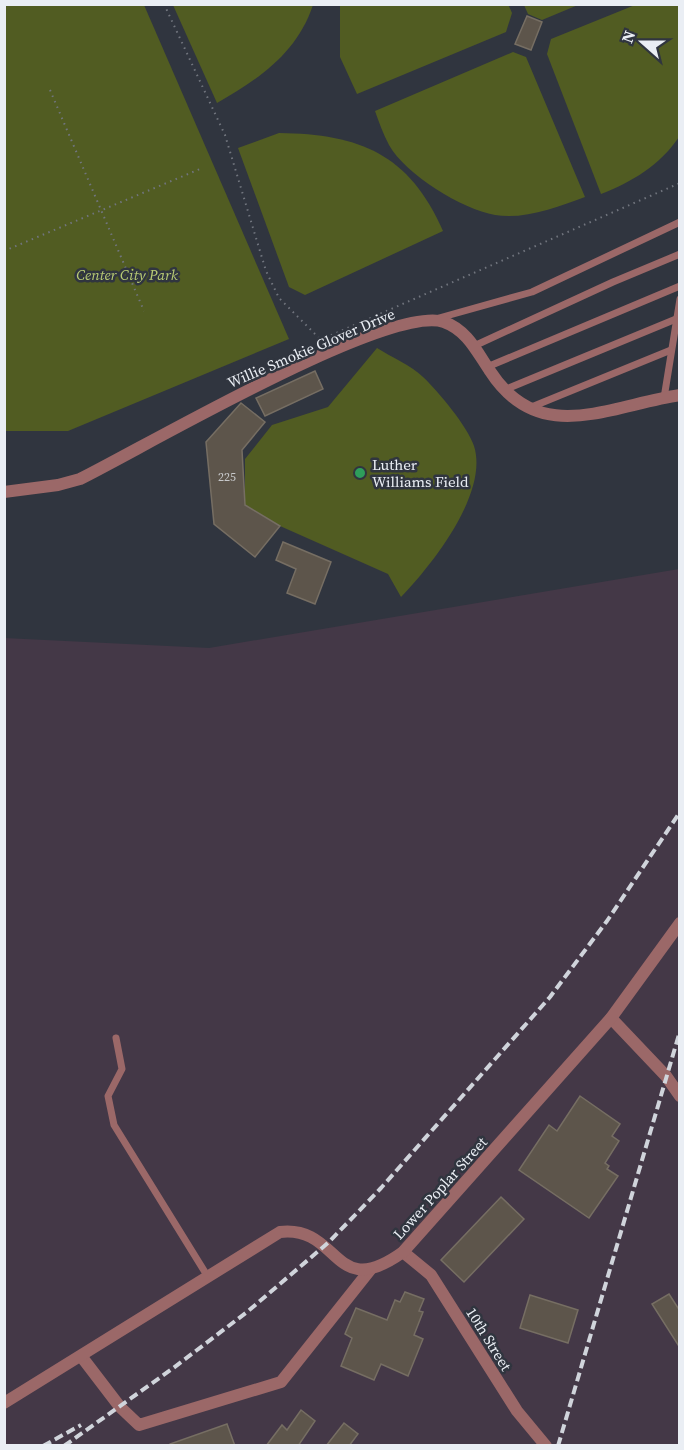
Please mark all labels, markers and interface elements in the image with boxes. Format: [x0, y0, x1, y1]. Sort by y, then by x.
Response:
north arrow [612, 12, 672, 72]
text: N [616, 27, 640, 46]
park label: Center City Park [76, 264, 179, 285]
street label: Willie Smokie Glover Drive [224, 303, 398, 393]
place label: Luther Williams Field [372, 454, 469, 492]
marker: Luther Williams Field [353, 466, 367, 480]
house number: 225 [218, 469, 236, 485]
street label: Lower Poplar Street [388, 1132, 492, 1244]
street label: 10th Street [461, 1303, 517, 1375]

